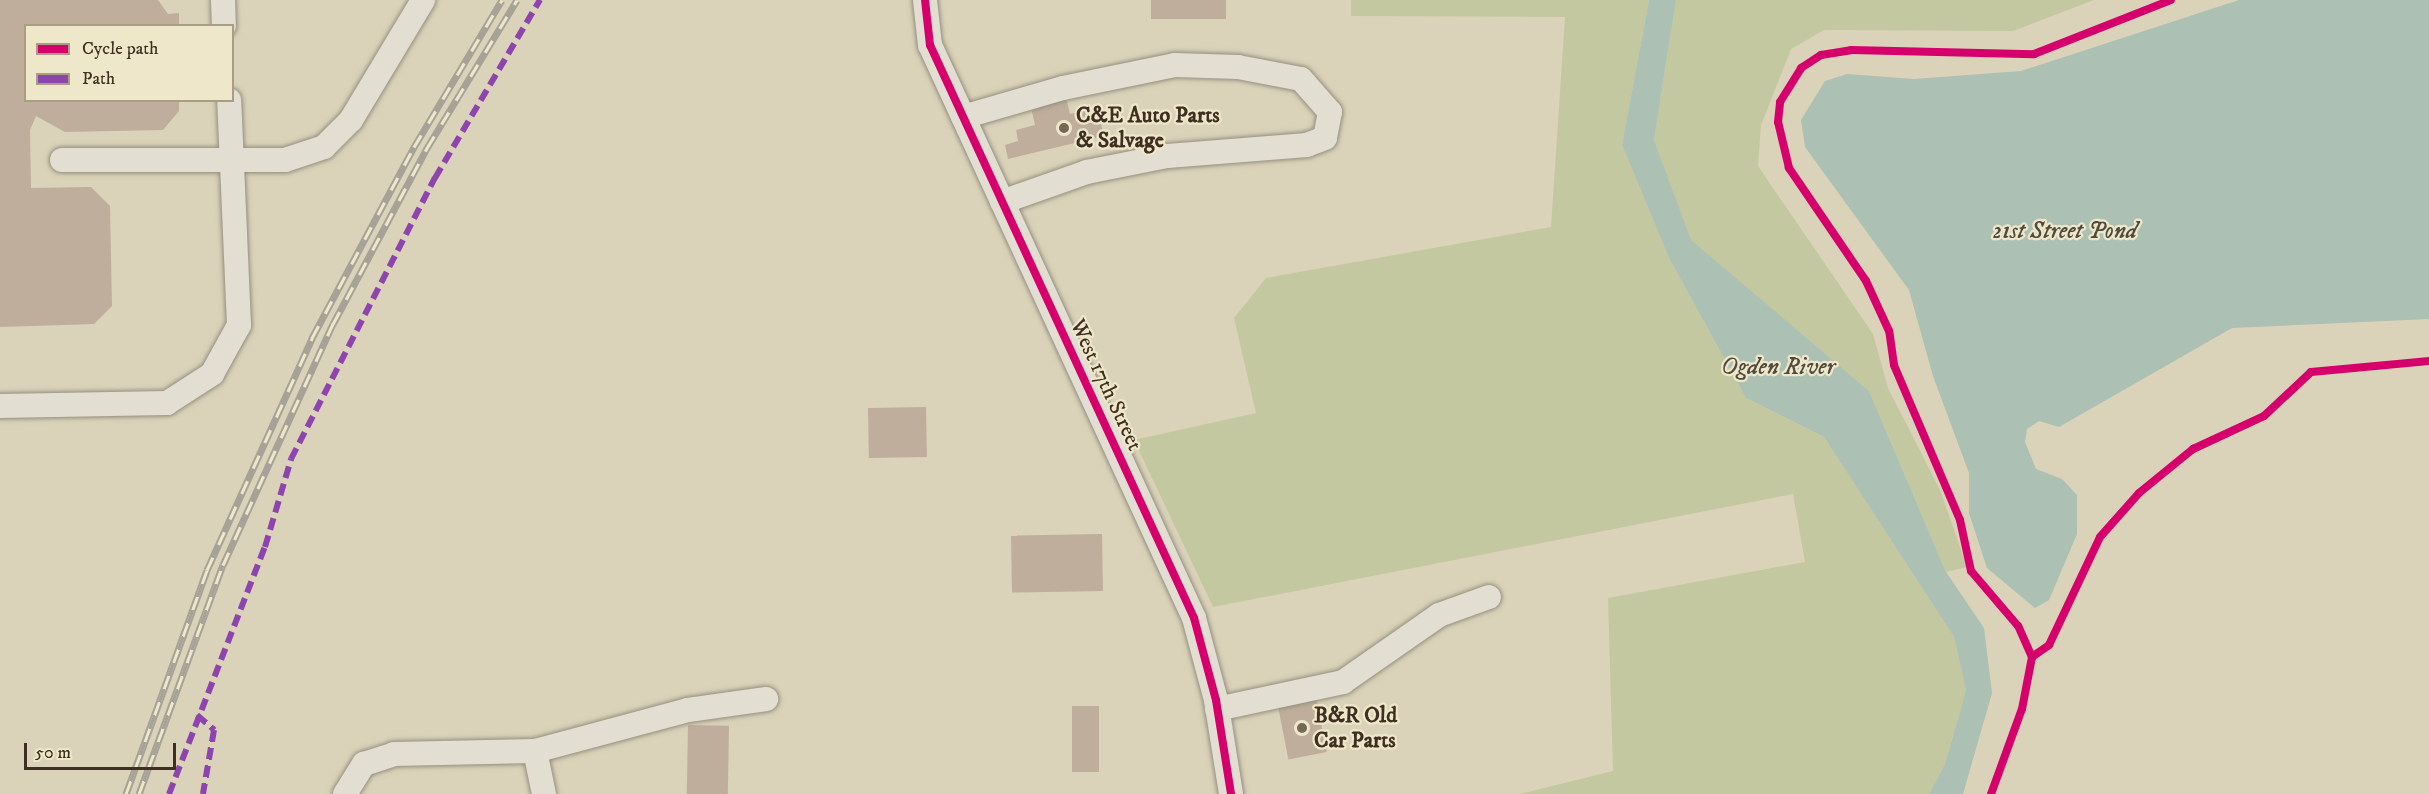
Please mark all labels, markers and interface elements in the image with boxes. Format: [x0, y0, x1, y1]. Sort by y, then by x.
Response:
legend [24, 24, 234, 102]
text: Cycle path [82, 38, 159, 60]
text: Path [82, 68, 115, 90]
place label: C&E Auto Parts & Salvage [1076, 102, 1220, 154]
marker: C&E Auto Parts & Salvage [1057, 121, 1071, 135]
water label: 21st Street Pond [1993, 218, 2137, 246]
street label: West 17th Street [1064, 315, 1148, 455]
water label: Ogden River [1721, 354, 1835, 382]
place label: B&R Old Car Parts [1314, 702, 1397, 754]
marker: B&R Old Car Parts [1295, 721, 1309, 735]
scale bar [27, 731, 178, 769]
text: 50 m [35, 742, 71, 764]

